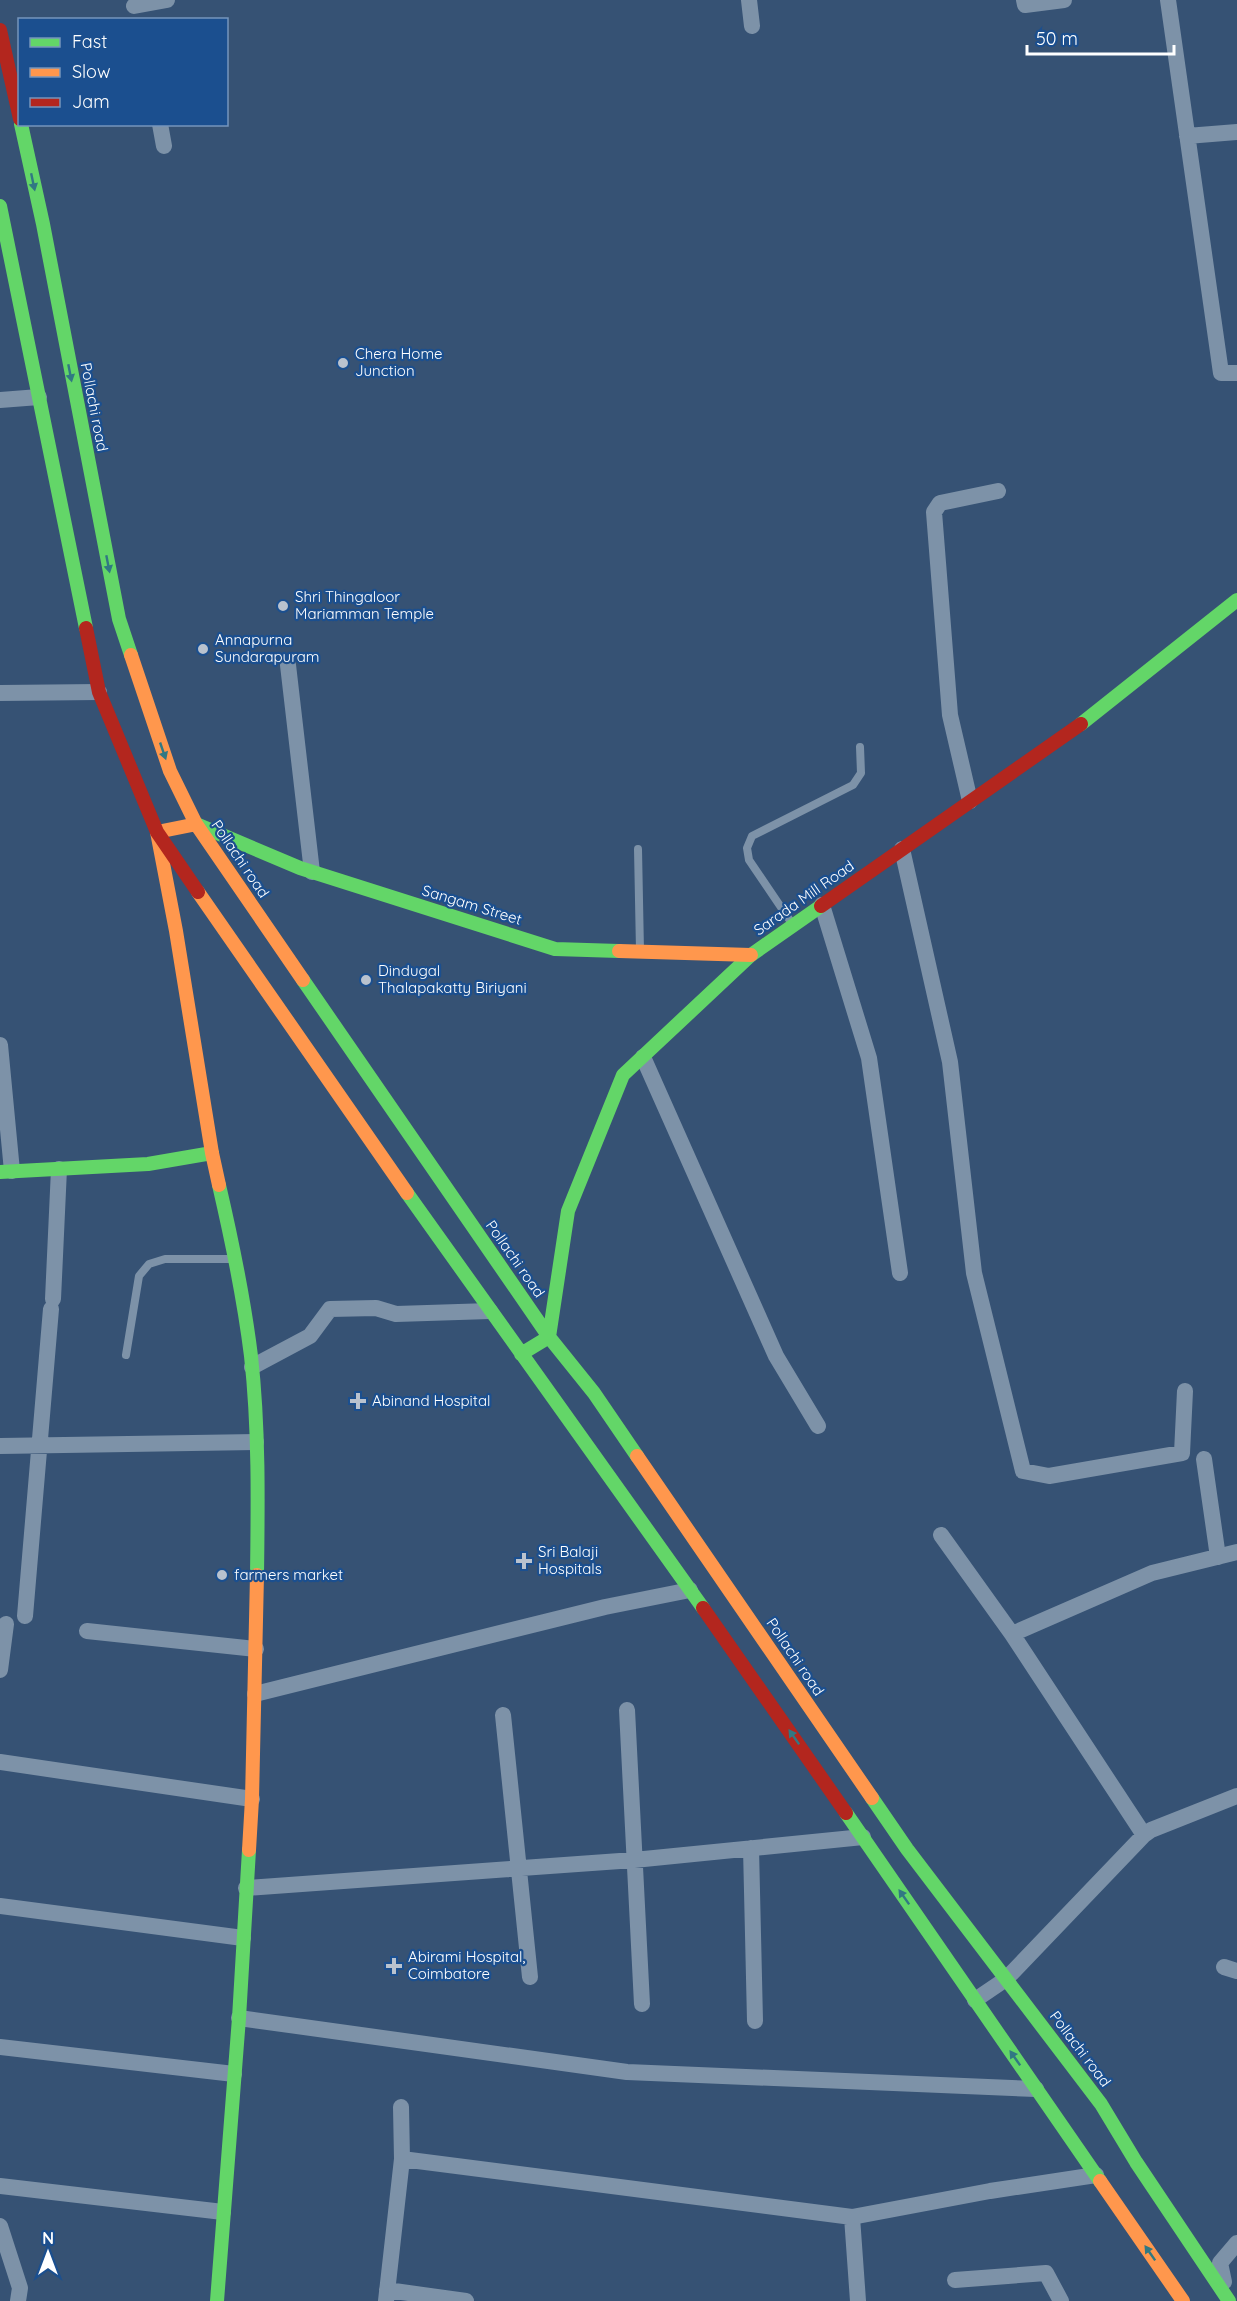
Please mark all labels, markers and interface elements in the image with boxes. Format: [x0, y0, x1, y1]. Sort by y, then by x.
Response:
legend [18, 18, 228, 126]
scale bar [1027, 18, 1174, 56]
text: 50 m [1036, 27, 1078, 50]
text: Fast [72, 30, 107, 53]
text: Slow [72, 60, 110, 83]
text: Jam [72, 90, 110, 113]
one-way arrow [29, 172, 39, 191]
place label: Chera Home Junction [355, 344, 443, 380]
marker: Chera Home Junction [336, 356, 350, 370]
street label: Pollachi road [77, 361, 112, 453]
one-way arrow [66, 364, 75, 383]
one-way arrow [104, 555, 113, 574]
place label: Shri Thingaloor Mariamman Temple [295, 587, 434, 623]
marker: Shri Thingaloor Mariamman Temple [276, 599, 290, 613]
place label: Annapurna Sundarapuram [215, 630, 320, 666]
marker: Annapurna Sundarapuram [196, 642, 210, 656]
one-way arrow [158, 742, 168, 760]
street label: Pollachi road [207, 816, 273, 901]
street label: Sarada Mill Road [750, 856, 858, 939]
street label: Sangam Street [420, 880, 524, 929]
place label: Dindugal Thalapakatty Biriyani [378, 961, 527, 997]
marker: Dindugal Thalapakatty Biriyani [359, 973, 373, 987]
street label: Pollachi road [482, 1216, 549, 1301]
place label: Abinand Hospital [372, 1391, 490, 1410]
marker: Abinand Hospital [349, 1392, 367, 1410]
place label: Sri Balaji Hospitals [538, 1542, 602, 1578]
marker: Sri Balaji Hospitals [515, 1552, 533, 1570]
place label: farmers market [234, 1565, 343, 1584]
marker: farmers market [215, 1568, 229, 1582]
street label: Pollachi road [762, 1614, 828, 1699]
one-way arrow [788, 1729, 800, 1745]
one-way arrow [898, 1890, 910, 1906]
place label: Abirami Hospital, Coimbatore [408, 1947, 525, 1983]
marker: Abirami Hospital, Coimbatore [385, 1957, 403, 1975]
street label: Pollachi road [1046, 2007, 1115, 2090]
one-way arrow [1009, 2050, 1021, 2066]
north arrow [18, 2223, 78, 2283]
text: N [42, 2228, 54, 2248]
one-way arrow [1144, 2245, 1156, 2261]

